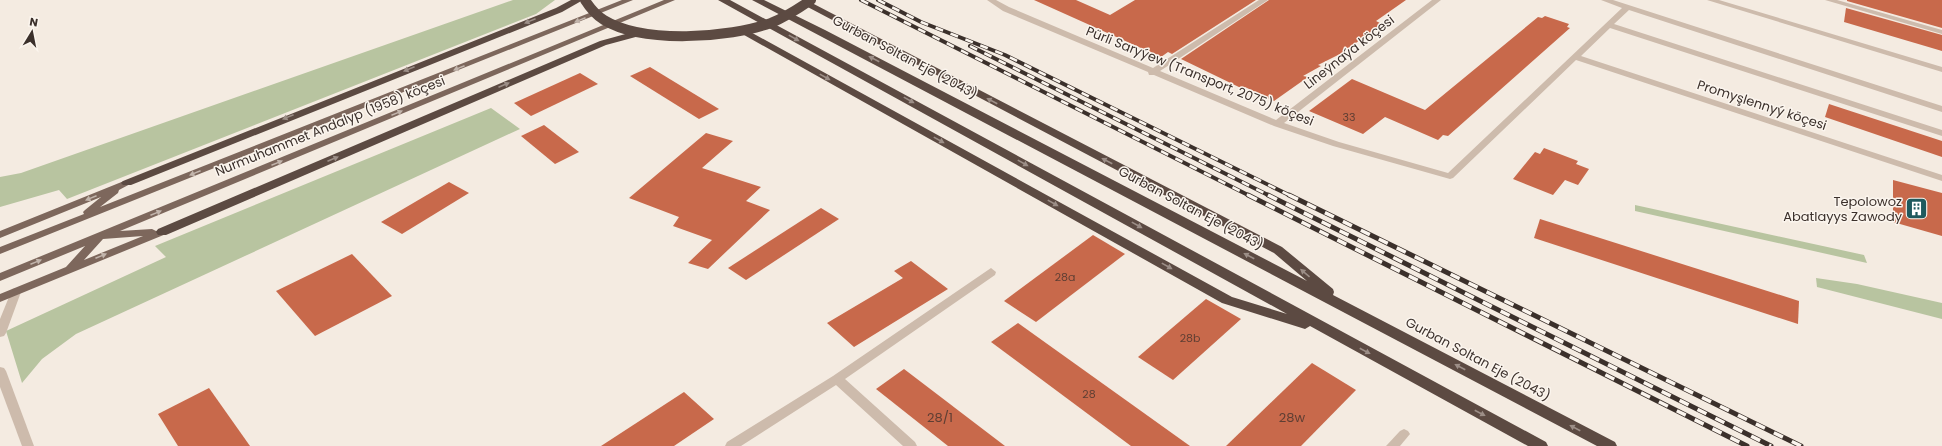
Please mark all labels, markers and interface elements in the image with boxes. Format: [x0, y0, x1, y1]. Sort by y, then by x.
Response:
street label: Gurban Soltan Eje (2043) [829, 11, 981, 103]
street label: Lineýnaýa köçesi [1300, 11, 1398, 93]
north arrow [12, 12, 52, 52]
text: N [28, 14, 39, 31]
one-way arrow [573, 17, 585, 23]
one-way arrow [523, 19, 535, 25]
street label: Pürli Saryýew (Transport, 2075) köçesi [1083, 21, 1317, 131]
one-way arrow [789, 35, 800, 41]
one-way arrow [868, 56, 880, 62]
one-way arrow [452, 65, 464, 71]
one-way arrow [403, 67, 415, 73]
street label: Nurmuhammet Andalyp (1958) köçesi [212, 71, 448, 181]
one-way arrow [820, 73, 831, 80]
street label: Promyşlennyý köçesi [1695, 75, 1829, 135]
one-way arrow [498, 82, 510, 88]
one-way arrow [903, 97, 915, 103]
one-way arrow [986, 98, 998, 104]
house number: 33 [1343, 109, 1355, 125]
one-way arrow [391, 110, 403, 116]
one-way arrow [282, 115, 294, 121]
one-way arrow [933, 136, 945, 143]
one-way arrow [327, 156, 338, 162]
one-way arrow [1101, 158, 1113, 164]
one-way arrow [1017, 159, 1029, 166]
one-way arrow [271, 160, 282, 166]
street label: Gurban Soltan Eje (2043) [1115, 162, 1267, 254]
one-way arrow [190, 170, 201, 176]
place label: Tepolowoz Abatlayys Zawody [1783, 192, 1903, 226]
one-way arrow [85, 195, 96, 201]
building icon: Tepolowoz Abatlayys Zawody [1904, 195, 1930, 221]
one-way arrow [1047, 199, 1059, 206]
one-way arrow [151, 209, 163, 215]
one-way arrow [1131, 222, 1142, 229]
one-way arrow [95, 253, 107, 259]
one-way arrow [1243, 253, 1255, 260]
one-way arrow [31, 259, 42, 265]
one-way arrow [1161, 262, 1172, 269]
house number: 28a [1055, 269, 1075, 285]
one-way arrow [1300, 269, 1310, 278]
street label: Gurban Soltan Eje (2043) [1402, 313, 1554, 405]
house number: 28b [1180, 330, 1200, 346]
one-way arrow [1360, 347, 1371, 354]
one-way arrow [1455, 364, 1466, 371]
house number: 28 [1082, 386, 1096, 402]
house number: 28/1 [927, 408, 953, 427]
house number: 28w [1279, 408, 1306, 427]
one-way arrow [1474, 409, 1485, 416]
one-way arrow [1570, 425, 1581, 431]

